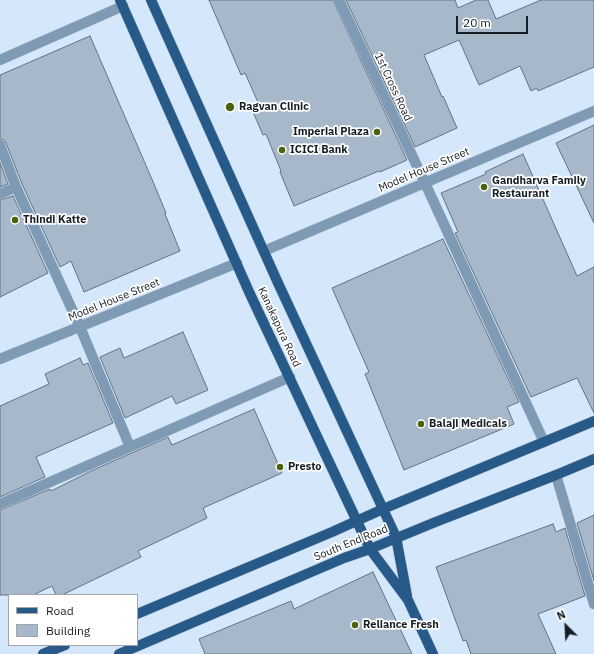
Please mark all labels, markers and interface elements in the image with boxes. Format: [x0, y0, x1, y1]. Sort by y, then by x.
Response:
scale bar [458, 8, 530, 34]
text: 20 m [463, 15, 491, 30]
street label: 1st Cross Road [371, 51, 415, 123]
place label: Ragvan Clinic [239, 100, 309, 114]
marker: Ragvan Clinic [224, 101, 236, 113]
place label: Imperial Plaza [293, 125, 369, 139]
marker: Imperial Plaza [372, 127, 382, 137]
place label: ICICI Bank [290, 143, 348, 157]
marker: ICICI Bank [277, 145, 287, 155]
street label: Model House Street [377, 145, 471, 195]
place label: Gandharva Family Restaurant [492, 174, 586, 200]
marker: Gandharva Family Restaurant [479, 182, 489, 192]
place label: Thindi Katte [23, 213, 86, 227]
marker: Thindi Katte [10, 215, 20, 225]
street label: Model House Street [66, 276, 162, 324]
street label: Kanakapura Road [255, 285, 303, 369]
place label: Balaji Medicals [429, 417, 507, 431]
marker: Balaji Medicals [416, 419, 426, 429]
place label: Presto [288, 460, 322, 474]
marker: Presto [275, 462, 285, 472]
street label: South End Road [312, 522, 390, 564]
legend [8, 594, 138, 646]
text: Road [46, 603, 74, 618]
north arrow [546, 606, 586, 646]
text: N [555, 607, 568, 623]
place label: Reliance Fresh [363, 618, 439, 632]
marker: Reliance Fresh [350, 620, 360, 630]
text: Building [46, 623, 90, 638]

